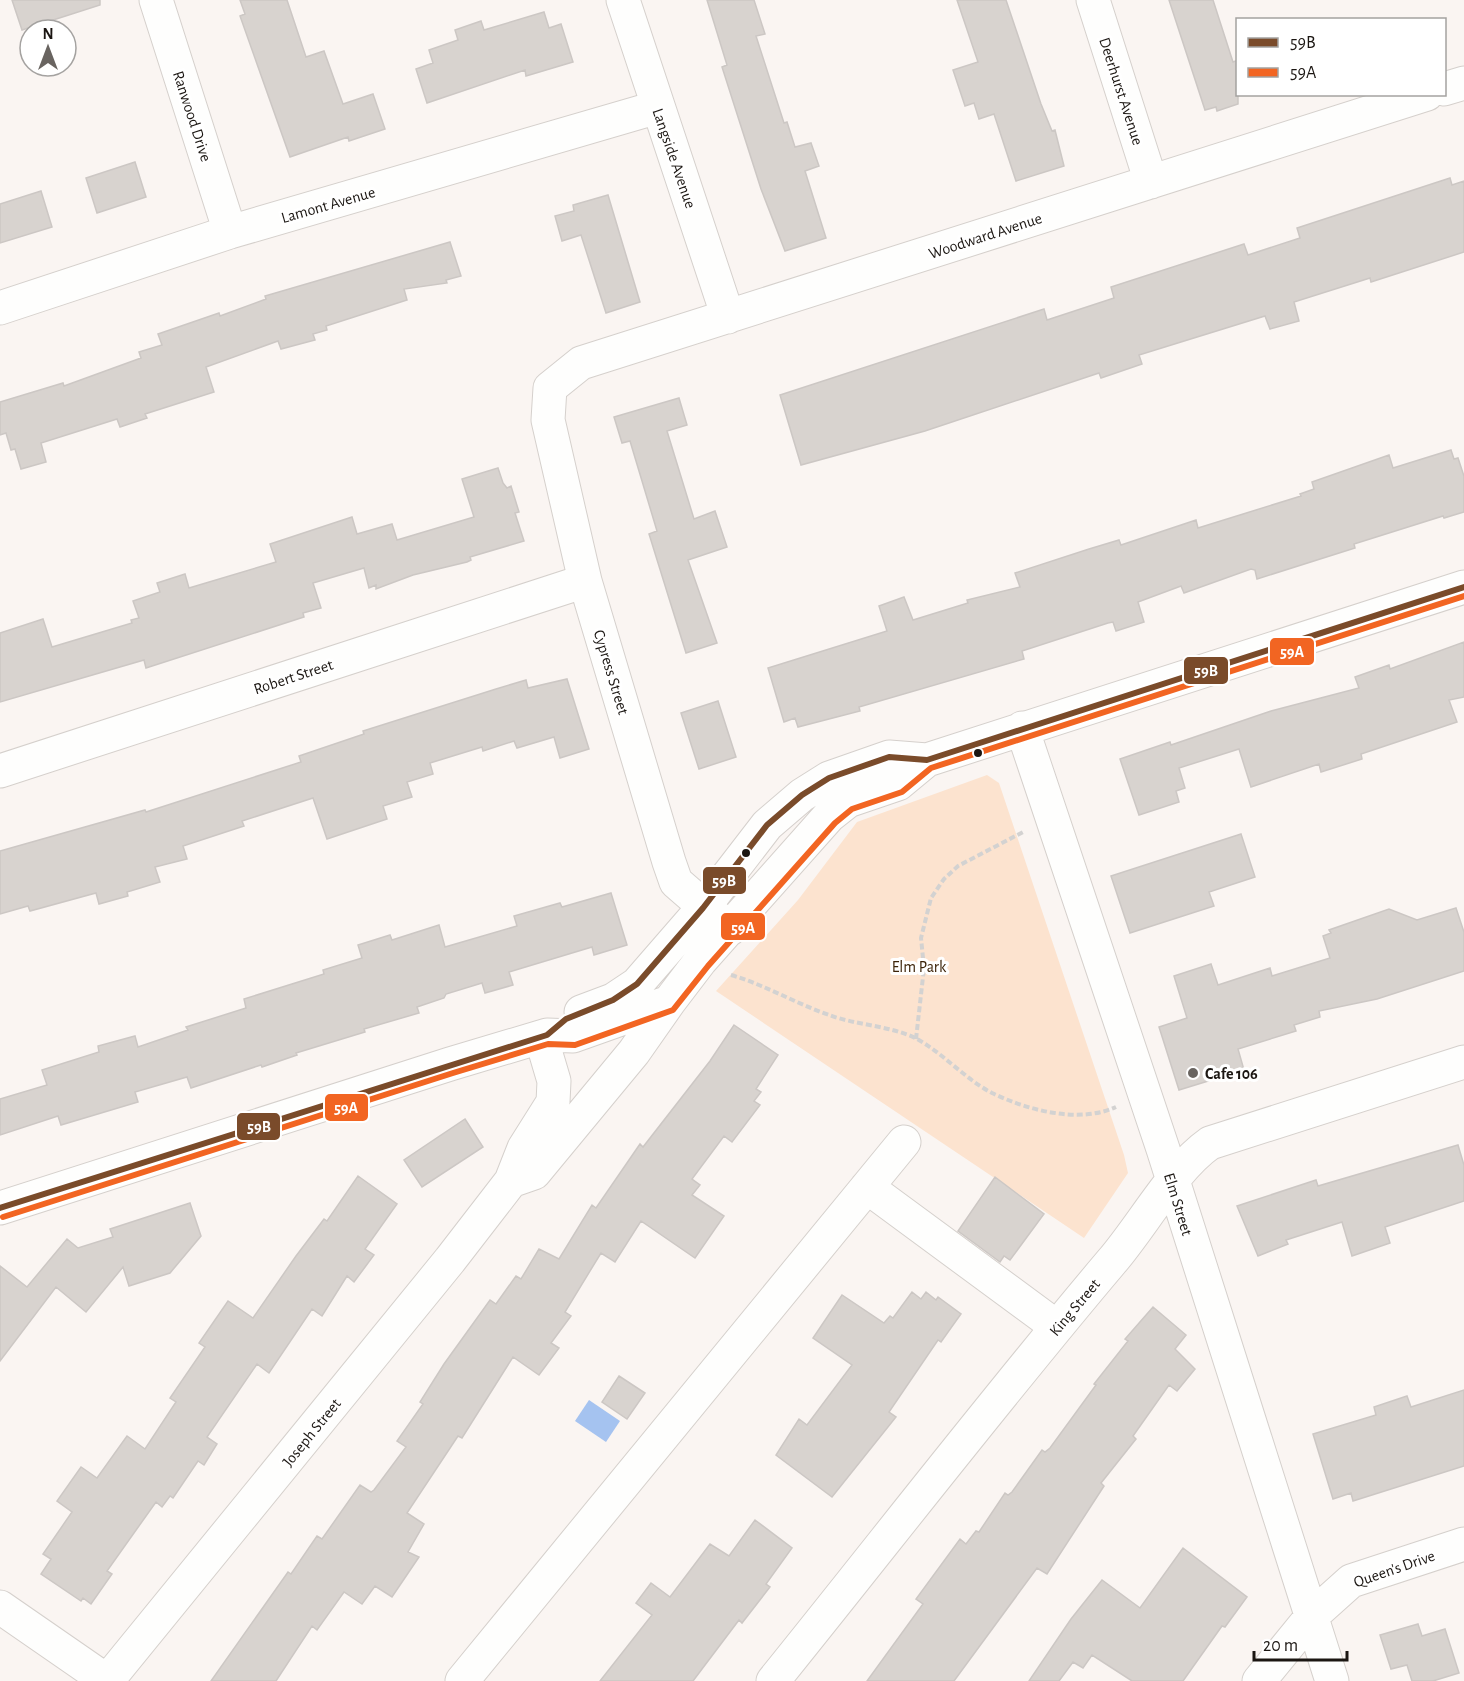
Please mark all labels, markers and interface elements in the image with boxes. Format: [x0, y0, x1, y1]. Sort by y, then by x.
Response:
north arrow [18, 18, 78, 78]
legend [1236, 18, 1446, 96]
text: N [42, 26, 54, 42]
text: 59B [1290, 34, 1316, 52]
street label: Deerhurst Avenue [1096, 36, 1146, 147]
text: 59A [1290, 64, 1317, 82]
street label: Ranwood Drive [170, 69, 214, 164]
street label: Langside Avenue [649, 106, 699, 210]
street label: Lamont Avenue [279, 184, 377, 226]
street label: Woodward Avenue [927, 210, 1044, 262]
street label: Cypress Street [590, 628, 632, 717]
line badge: 59A [1269, 637, 1315, 666]
text: 59A [1280, 644, 1305, 660]
line badge: 59B [1183, 656, 1229, 685]
street label: Robert Street [252, 657, 335, 697]
text: 59B [1194, 663, 1218, 679]
unlabelled marker [972, 747, 984, 759]
unlabelled marker [740, 847, 752, 859]
line badge: 59B [702, 866, 747, 895]
text: 59B [712, 873, 736, 889]
line badge: 59A [720, 912, 766, 941]
text: 59A [731, 920, 756, 936]
park label: Elm Park [892, 959, 947, 975]
marker: Cafe 106 [1186, 1066, 1200, 1080]
place label: Cafe 106 [1205, 1066, 1258, 1082]
line badge: 59A [324, 1093, 369, 1122]
text: 59A [334, 1100, 359, 1116]
line badge: 59B [236, 1112, 281, 1141]
text: 59B [247, 1119, 271, 1135]
street label: Elm Street [1161, 1171, 1195, 1238]
street label: King Street [1046, 1276, 1103, 1339]
street label: Joseph Street [280, 1396, 344, 1470]
street label: Queen's Drive [1352, 1548, 1437, 1591]
scale bar [1254, 1624, 1347, 1662]
text: 20 m [1263, 1637, 1298, 1655]

